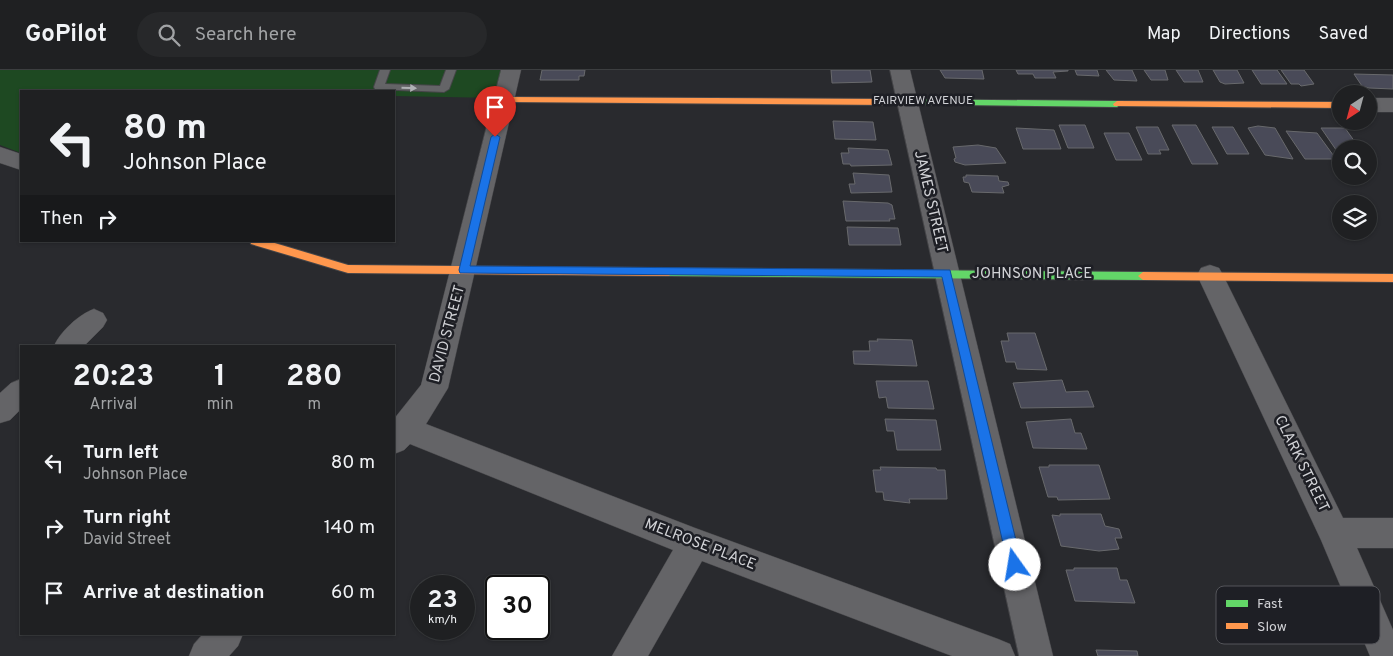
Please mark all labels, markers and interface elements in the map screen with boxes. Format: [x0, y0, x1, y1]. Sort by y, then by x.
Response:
search box [137, 12, 487, 57]
text: GoPilot [25, 20, 107, 50]
icon: search [155, 21, 183, 49]
text: Search here [195, 23, 296, 47]
text: Map [1147, 23, 1181, 46]
text: Directions [1209, 23, 1291, 46]
text: Saved [1319, 23, 1368, 46]
one-way arrow [402, 84, 418, 92]
north arrow [1332, 85, 1378, 130]
map controls [1332, 85, 1377, 240]
pin [474, 86, 516, 137]
icon: arrive [481, 93, 509, 121]
street label: FAIRVIEW AVENUE [873, 93, 973, 109]
text: 80 m [123, 107, 207, 151]
icon: left [40, 110, 105, 175]
button: search [1332, 140, 1377, 185]
street label: JAMES STREET [909, 149, 951, 255]
text: Johnson Place [123, 150, 267, 177]
button: layers [1332, 195, 1377, 240]
icon: right [93, 205, 121, 233]
text: Then [40, 207, 83, 231]
street label: JOHNSON PLACE [972, 265, 1092, 284]
street label: DAVID STREET [426, 283, 470, 385]
text: 20:23 [73, 359, 154, 396]
text: 1 [214, 359, 226, 396]
text: 280 [286, 359, 342, 396]
text: Arrival [90, 395, 137, 415]
text: min [207, 395, 233, 415]
text: m [307, 395, 321, 415]
street label: CLARK STREET [1269, 412, 1333, 516]
text: Turn left [83, 441, 159, 465]
icon: left [40, 449, 68, 477]
text: 80 m [331, 451, 375, 475]
text: Johnson Place [83, 465, 188, 485]
text: Turn right [83, 506, 171, 530]
icon: right [40, 514, 68, 542]
street label: MELROSE PLACE [642, 515, 758, 575]
text: 140 m [324, 516, 375, 540]
text: David Street [83, 530, 171, 550]
position arrow [988, 538, 1040, 590]
speed limit sign: 30 [485, 575, 550, 640]
icon: arrive [40, 579, 68, 607]
text: Arrive at destination [83, 581, 264, 605]
text: 60 m [331, 581, 375, 605]
text: 23 [427, 585, 458, 617]
legend [1216, 586, 1380, 644]
text: Fast [1257, 596, 1283, 613]
text: km/h [428, 612, 457, 628]
text: Slow [1257, 619, 1287, 636]

